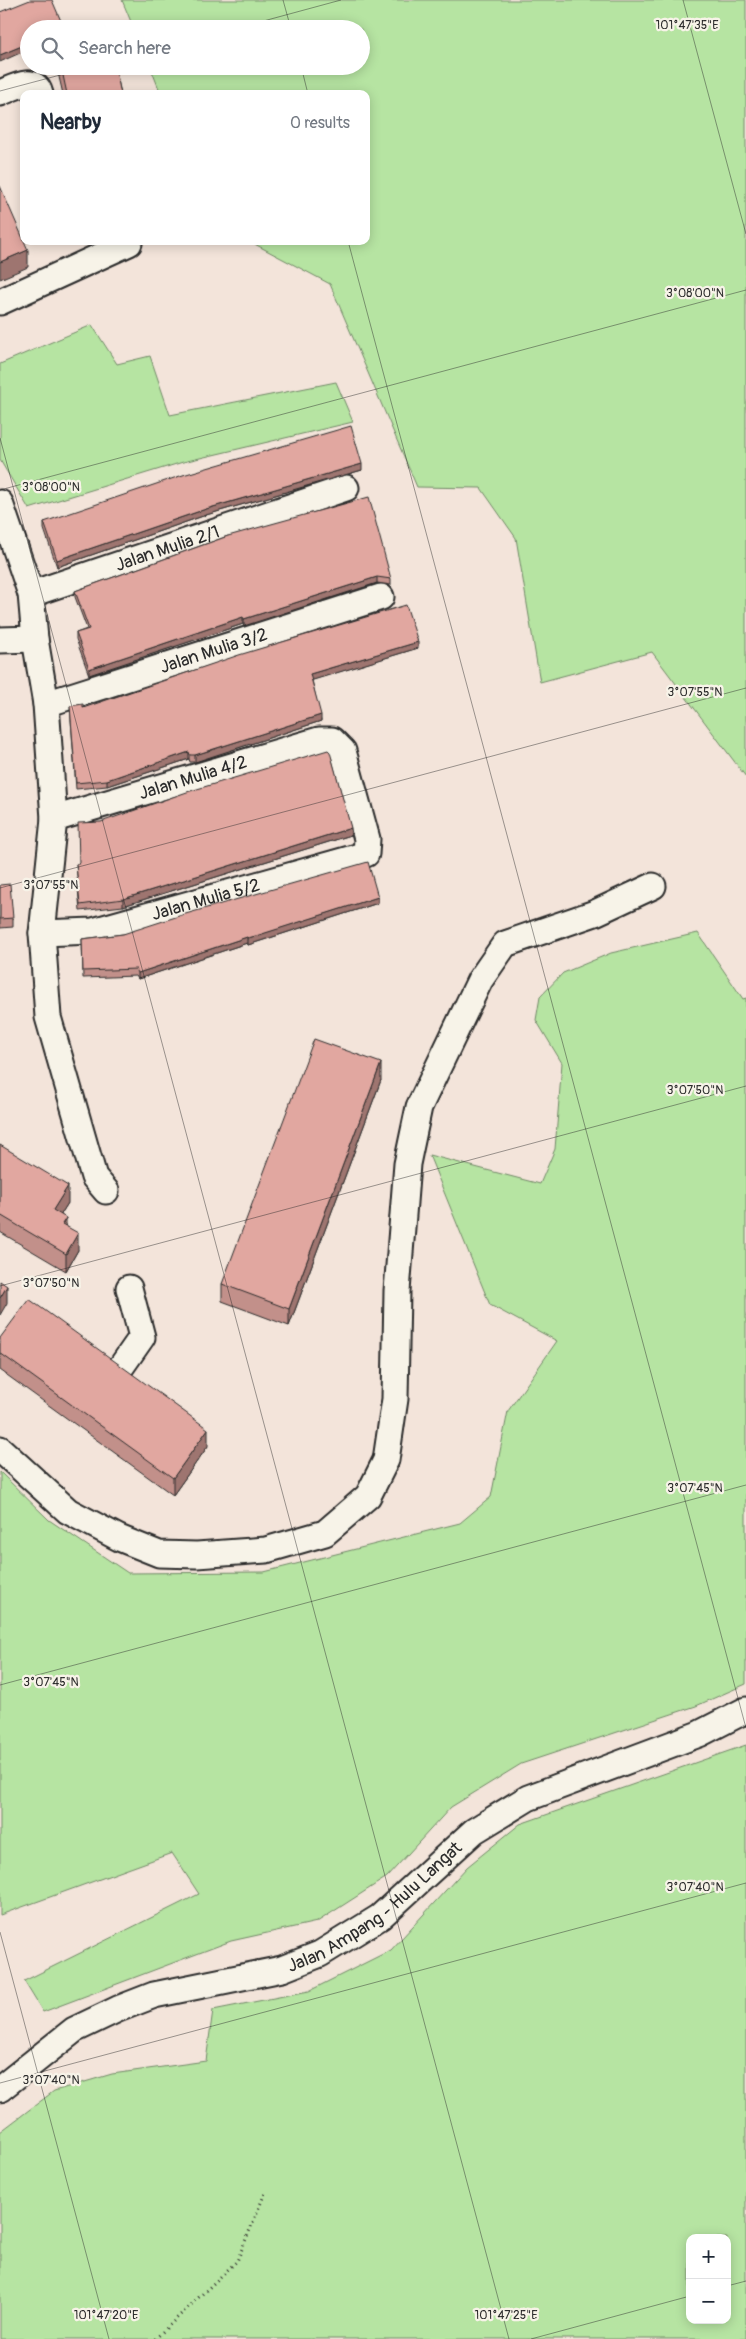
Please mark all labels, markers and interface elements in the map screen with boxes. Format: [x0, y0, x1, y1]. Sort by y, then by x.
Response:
text: 101°47'35"E [656, 18, 718, 33]
search box [20, 20, 370, 75]
icon: search [38, 34, 66, 62]
text: Search here [78, 36, 171, 60]
text: Nearby [40, 109, 101, 136]
text: 0 results [290, 113, 350, 133]
text: 3°08'00"N [666, 286, 724, 301]
text: 3°08'00"N [22, 480, 80, 495]
street label: Jalan Mulia 2/1 [112, 520, 223, 576]
street label: Jalan Mulia 3/2 [157, 623, 270, 678]
text: 3°07'55"N [668, 685, 722, 700]
street label: Jalan Mulia 4/2 [136, 751, 250, 805]
street label: Jalan Mulia 5/2 [149, 873, 262, 926]
text: 3°07'55"N [24, 878, 78, 893]
text: 3°07'50"N [667, 1083, 723, 1098]
text: 3°07'50"N [23, 1276, 79, 1291]
text: 3°07'45"N [667, 1481, 723, 1496]
text: 3°07'45"N [23, 1675, 79, 1690]
street label: Jalan Ampang - Hulu Langat [284, 1836, 467, 1977]
text: 3°07'40"N [666, 1880, 724, 1895]
text: 3°07'40"N [22, 2073, 80, 2088]
map controls [686, 2234, 731, 2324]
button: + [686, 2234, 731, 2279]
button: − [686, 2279, 731, 2324]
text: 101°47'20"E [74, 2308, 138, 2323]
text: 101°47'25"E [475, 2308, 537, 2323]

